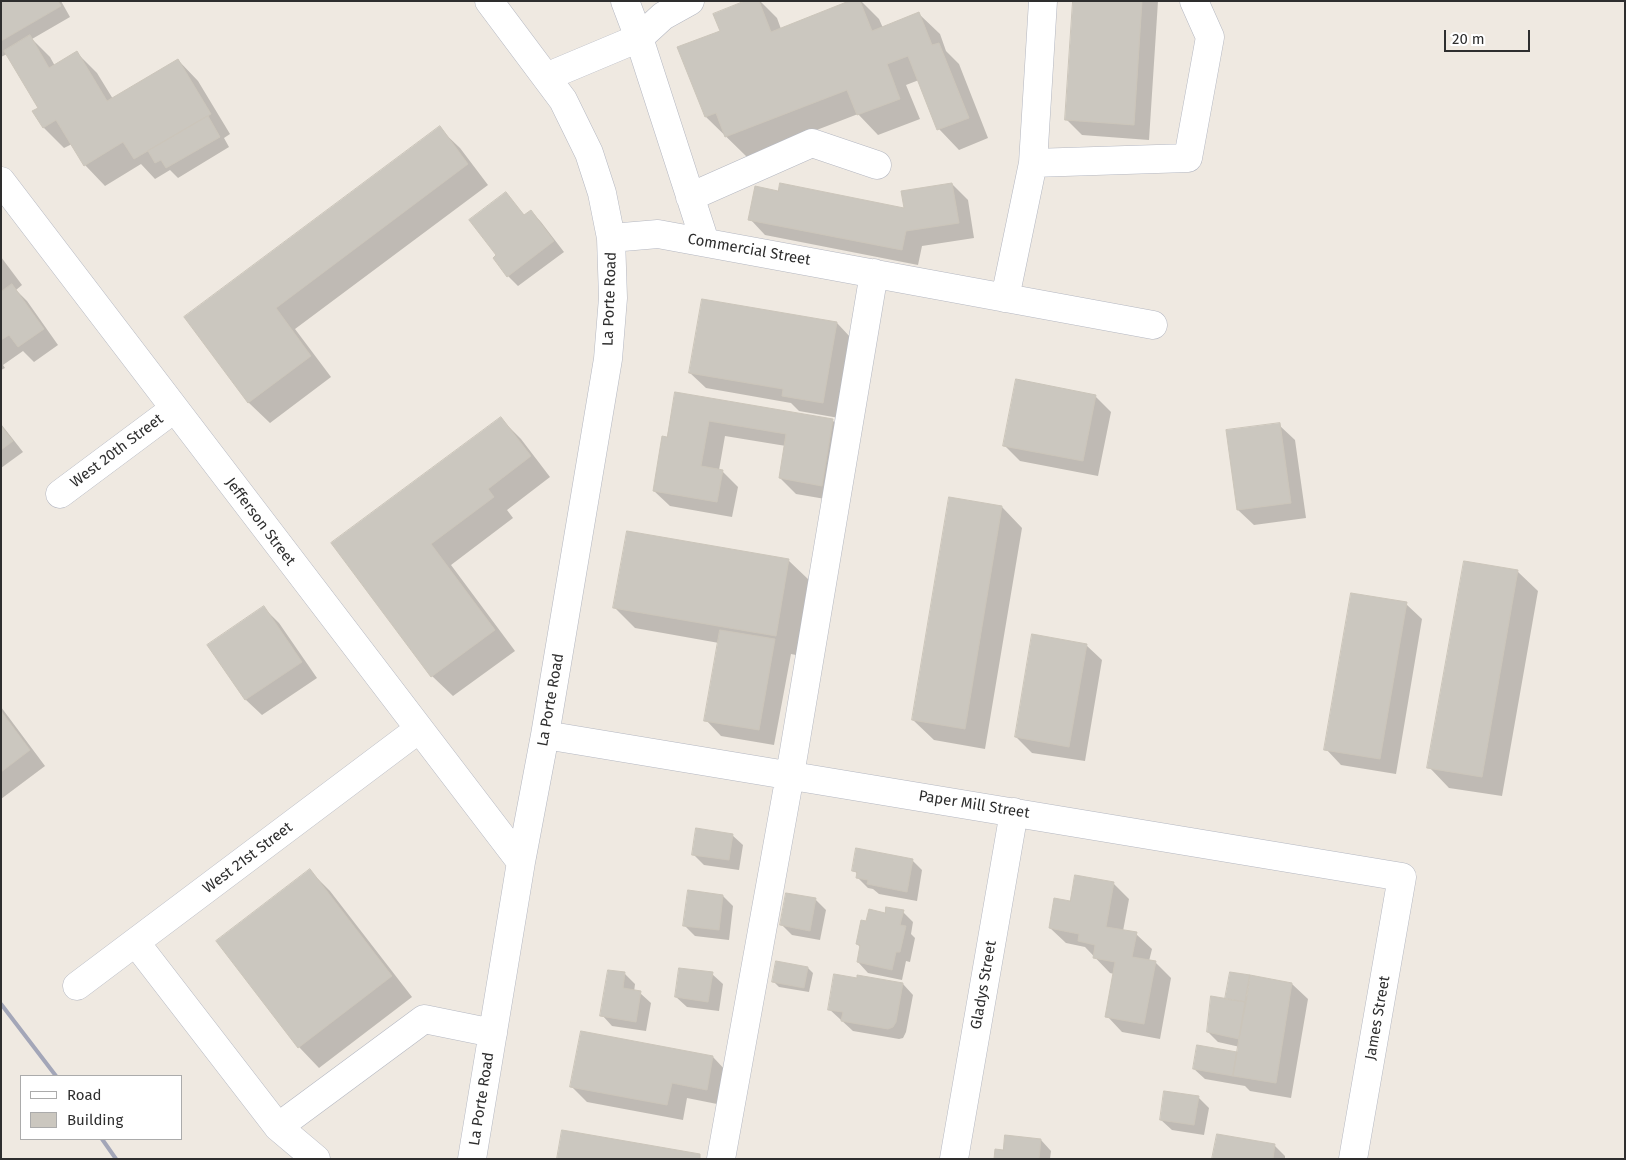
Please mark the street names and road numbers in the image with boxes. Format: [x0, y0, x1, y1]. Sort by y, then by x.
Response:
street label: Commercial Street [686, 230, 812, 270]
street label: La Porte Road [599, 252, 621, 346]
street label: West 20th Street [67, 410, 167, 492]
street label: Jefferson Street [221, 474, 299, 570]
street label: La Porte Road [534, 652, 568, 748]
street label: Paper Mill Street [917, 787, 1031, 823]
street label: West 21st Street [200, 818, 296, 898]
street label: Gladys Street [967, 939, 1001, 1031]
street label: James Street [1362, 974, 1394, 1062]
street label: La Porte Road [466, 1051, 498, 1147]

